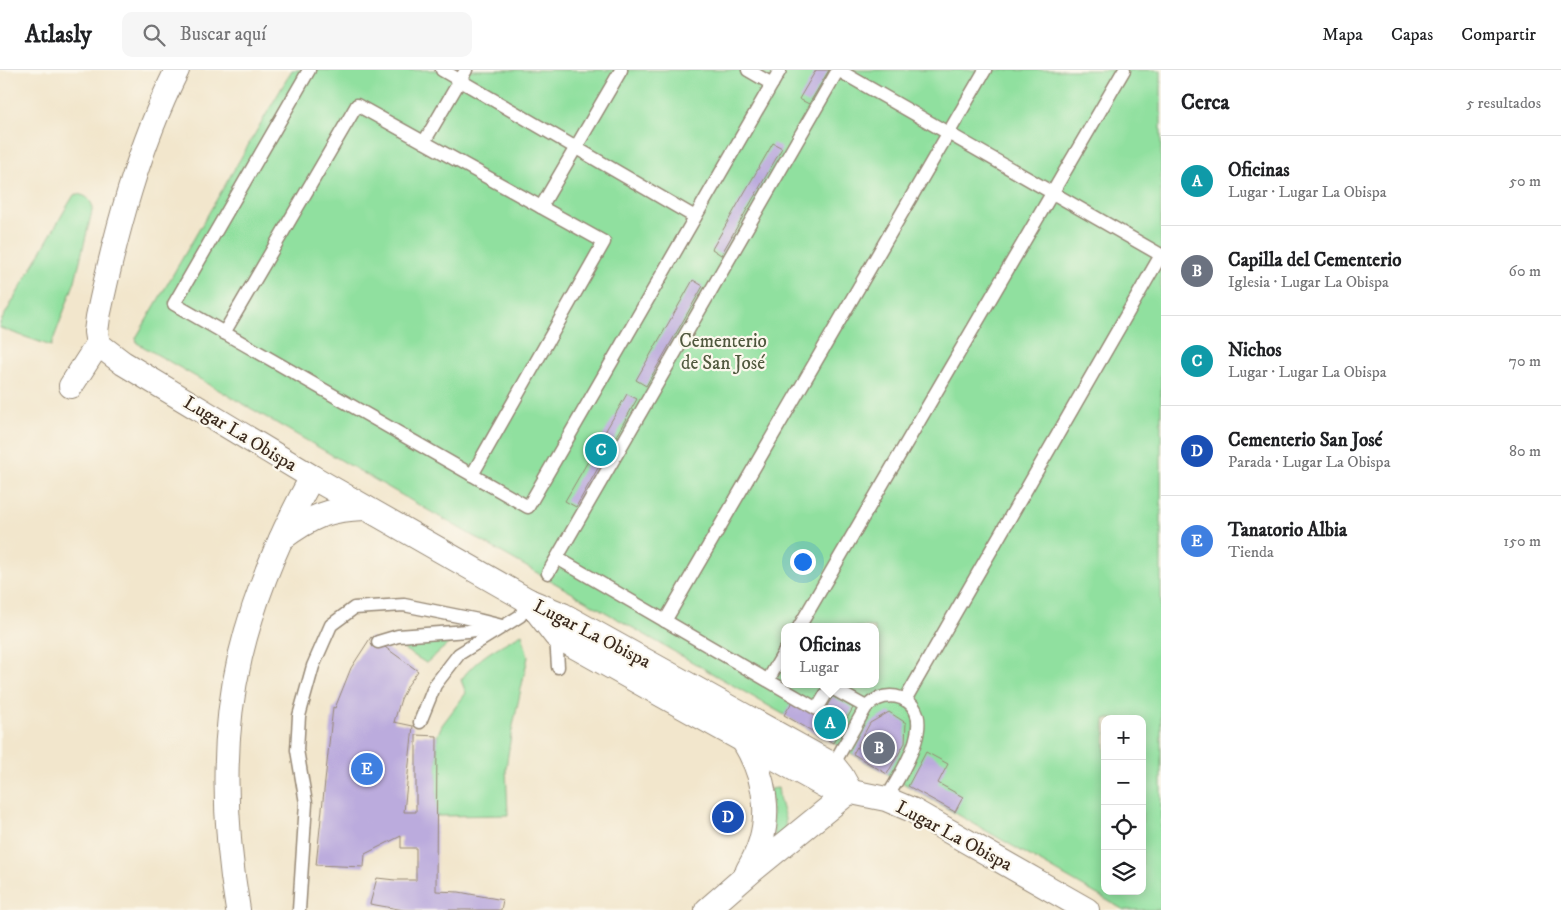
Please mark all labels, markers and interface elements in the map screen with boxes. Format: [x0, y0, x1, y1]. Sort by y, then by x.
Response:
search box [122, 12, 472, 57]
text: Atlasly [25, 20, 92, 50]
icon: search [140, 21, 168, 49]
text: Buscar aquí [180, 23, 266, 46]
text: Mapa [1322, 24, 1363, 46]
text: Capas [1391, 24, 1433, 46]
text: Compartir [1461, 24, 1536, 46]
text: Cerca [1181, 90, 1229, 116]
text: 5 resultados [1466, 93, 1541, 113]
text: Oficinas [1228, 159, 1290, 182]
text: A [1192, 171, 1202, 191]
text: 50 m [1509, 171, 1541, 191]
text: Lugar · Lugar La Obispa [1228, 182, 1387, 202]
text: Capilla del Cementerio [1228, 249, 1401, 272]
text: B [1192, 261, 1202, 281]
text: 60 m [1509, 261, 1541, 281]
text: Iglesia · Lugar La Obispa [1228, 272, 1389, 292]
park label: Cementerio de San José [679, 330, 767, 375]
text: Nichos [1228, 339, 1282, 362]
text: C [1192, 351, 1202, 371]
text: 70 m [1509, 351, 1541, 371]
text: Lugar · Lugar La Obispa [1228, 362, 1387, 382]
street label: Lugar La Obispa [179, 391, 301, 477]
text: Cementerio San José [1228, 429, 1382, 452]
pin: C [585, 431, 617, 469]
text: D [1191, 441, 1203, 461]
text: 80 m [1509, 441, 1541, 461]
text: Parada · Lugar La Obispa [1228, 452, 1390, 472]
text: Tanatorio Albia [1228, 519, 1347, 542]
text: E [1191, 531, 1203, 551]
text: 150 m [1503, 531, 1541, 551]
text: Tienda [1228, 542, 1274, 562]
your location [790, 549, 816, 575]
street label: Lugar La Obispa [530, 595, 654, 673]
popup [781, 623, 879, 688]
text: Oficinas [799, 634, 861, 657]
text: Lugar [799, 657, 839, 677]
pin: A [814, 704, 846, 742]
map controls [1101, 715, 1146, 895]
button: + [1101, 715, 1146, 760]
pin: B [863, 729, 895, 767]
pin: E [351, 750, 383, 788]
button: − [1101, 760, 1146, 805]
street label: Lugar La Obispa [892, 796, 1016, 876]
pin: D [712, 798, 744, 836]
button: locate [1101, 805, 1146, 850]
button: layers [1101, 850, 1146, 895]

